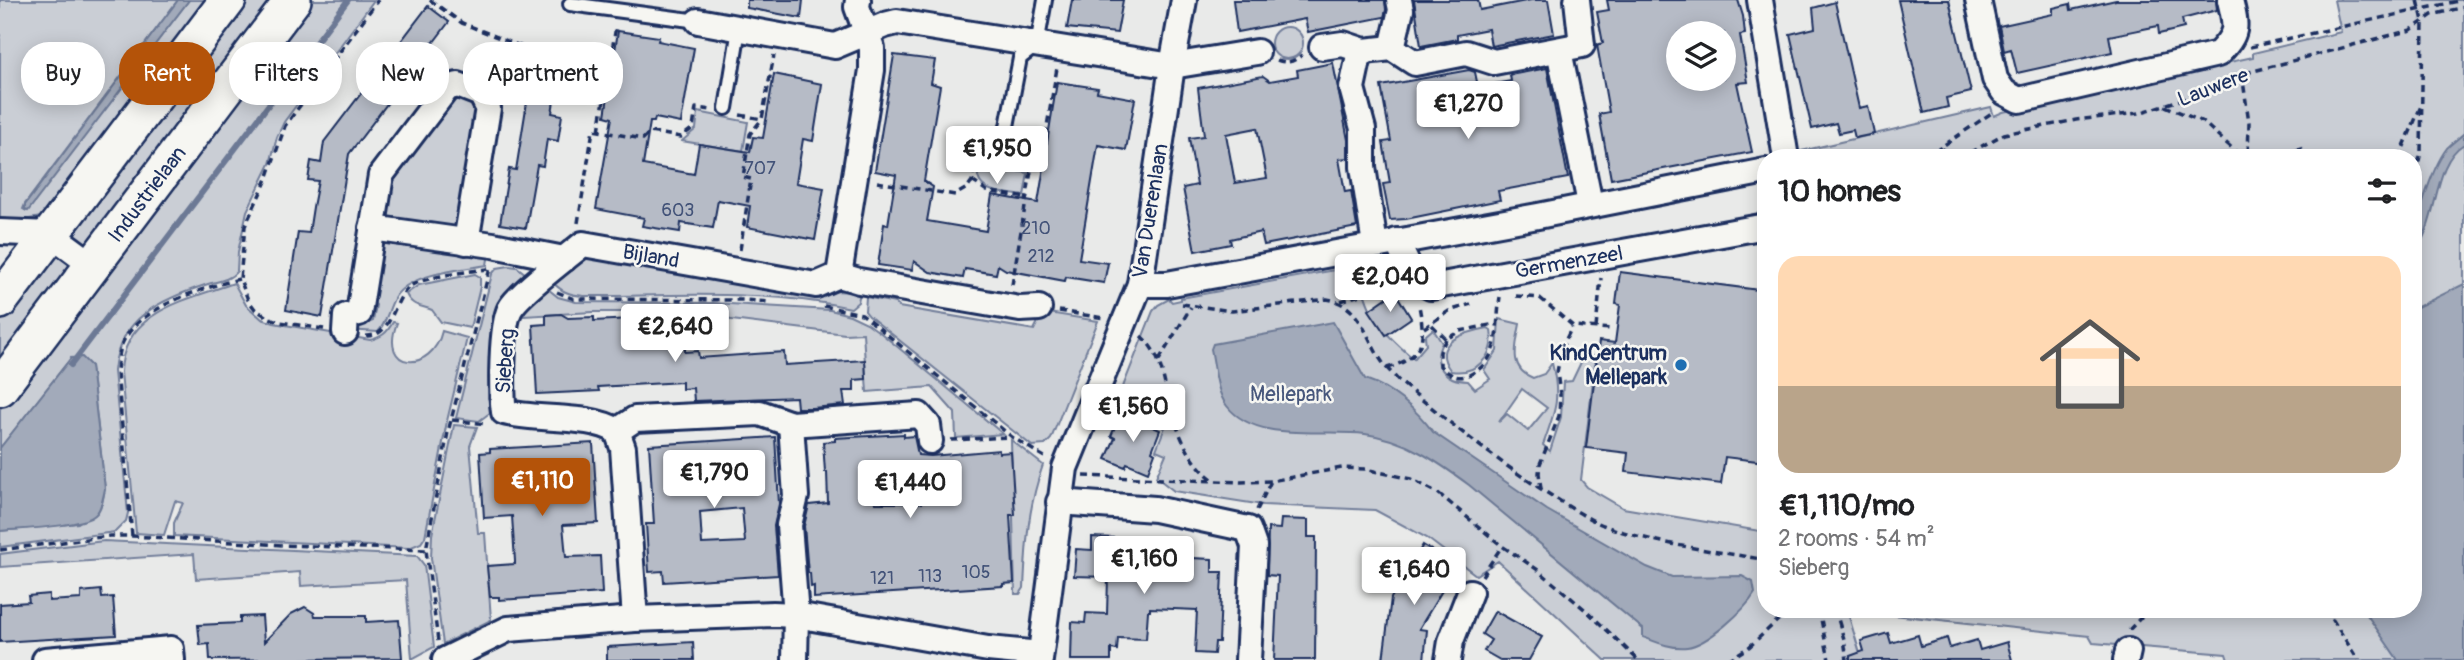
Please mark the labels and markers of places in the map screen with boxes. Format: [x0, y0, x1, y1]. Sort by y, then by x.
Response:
pin: €1,270 [1411, 82, 1525, 141]
pin: €1,950 [940, 127, 1054, 186]
pin: €2,040 [1333, 254, 1447, 314]
pin: €2,640 [618, 304, 732, 364]
place label: KindCentrum Mellepark [1550, 340, 1667, 391]
marker: KindCentrum Mellepark [1673, 357, 1689, 373]
pin: €1,560 [1076, 384, 1190, 444]
pin: €1,790 [657, 450, 771, 510]
pin: €1,110 [485, 458, 599, 518]
pin: €1,440 [853, 461, 967, 520]
pin: €1,160 [1087, 536, 1201, 596]
pin: €1,640 [1357, 548, 1471, 607]

